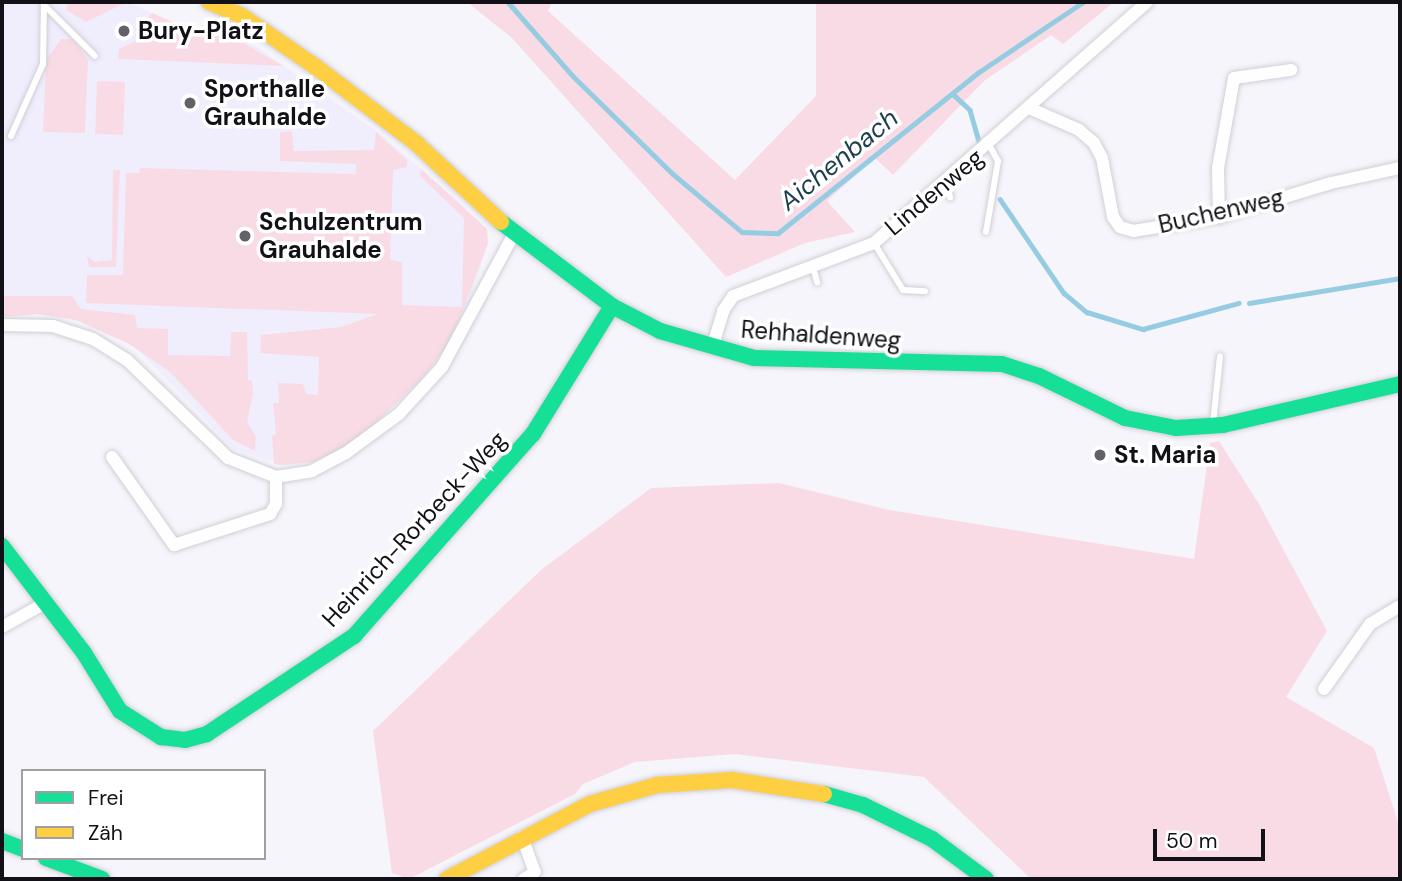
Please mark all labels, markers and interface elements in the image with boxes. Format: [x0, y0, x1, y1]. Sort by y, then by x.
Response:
place label: Bury-Platz [138, 17, 263, 45]
marker: Bury-Platz [116, 23, 132, 39]
place label: Sporthalle Grauhalde [204, 75, 327, 131]
marker: Sporthalle Grauhalde [182, 95, 198, 111]
water label: Aichenbach [773, 103, 905, 217]
street label: Lindenweg [879, 143, 989, 241]
street label: Buchenweg [1155, 183, 1287, 239]
place label: Schulzentrum Grauhalde [259, 208, 423, 264]
marker: Schulzentrum Grauhalde [237, 228, 253, 244]
street label: Rehhaldenweg [740, 315, 902, 355]
street label: Heinrich-Rorbeck-Weg [316, 425, 512, 633]
place label: St. Maria [1114, 441, 1216, 469]
marker: St. Maria [1092, 447, 1108, 463]
legend [21, 769, 266, 860]
text: Frei [88, 784, 124, 812]
scale bar [1157, 814, 1269, 858]
text: Zäh [88, 819, 123, 847]
text: 50 m [1166, 827, 1217, 855]

